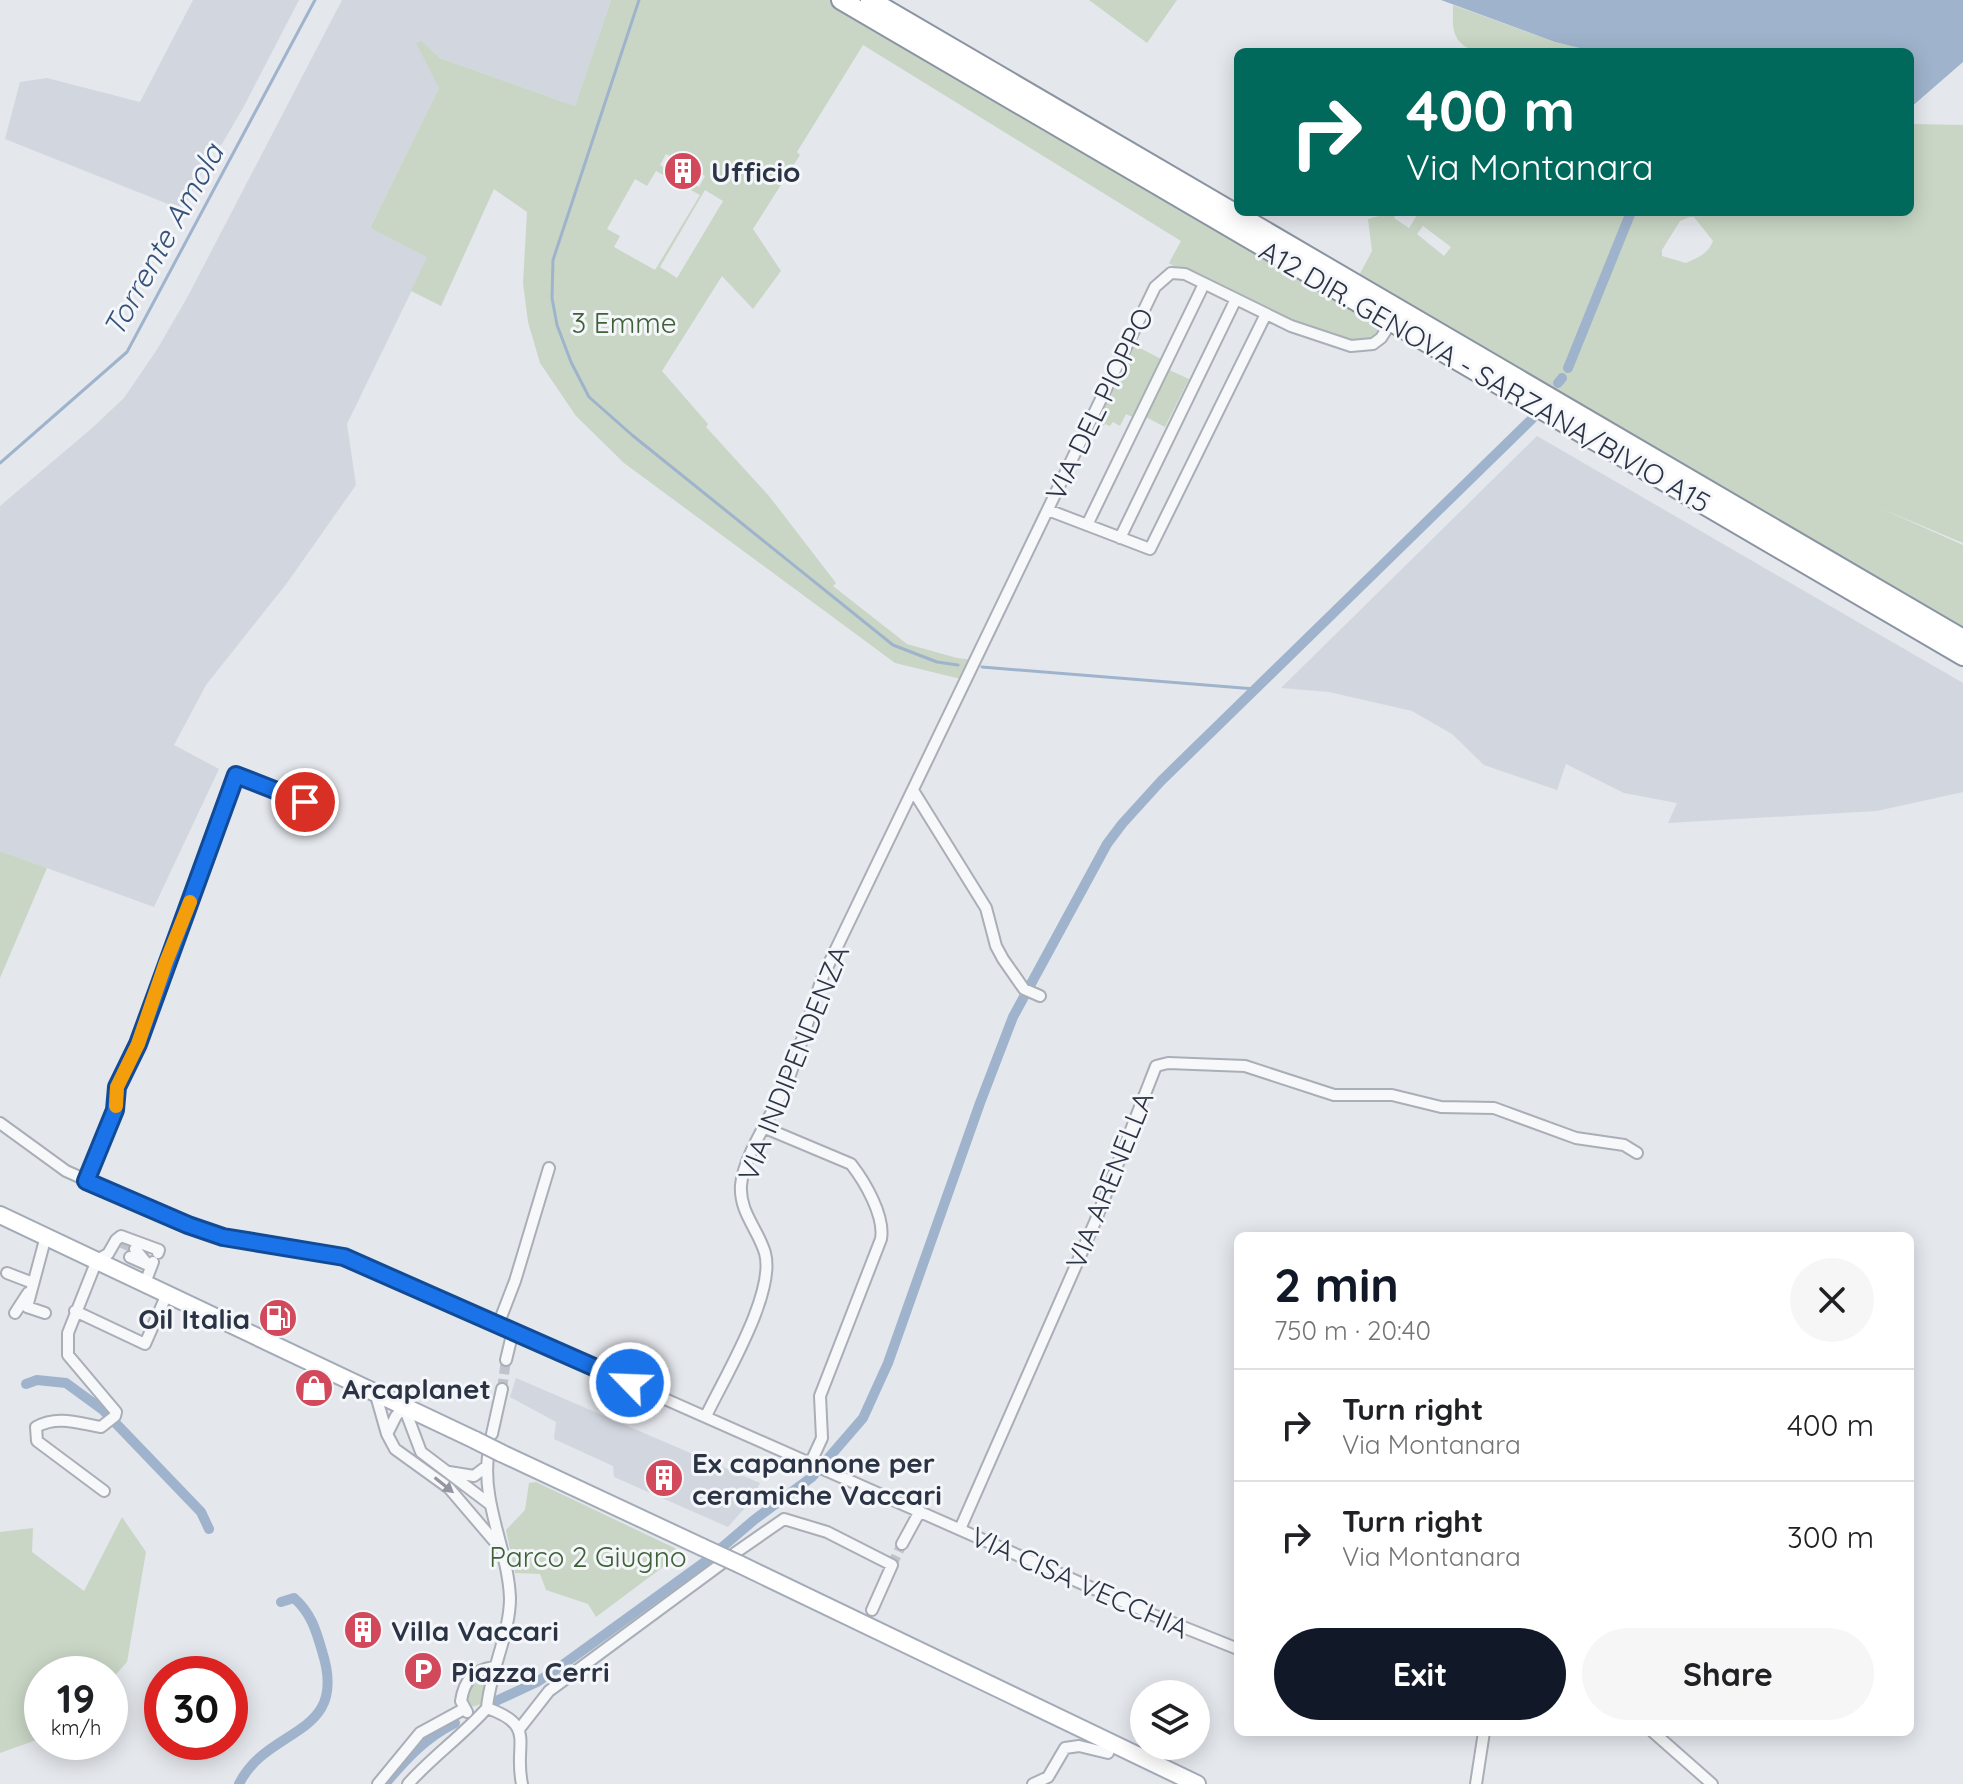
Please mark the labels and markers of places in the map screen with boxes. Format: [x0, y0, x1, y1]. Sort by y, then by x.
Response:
building icon: Ufficio [662, 150, 704, 192]
place label: Ufficio [711, 154, 800, 189]
pin [271, 768, 339, 836]
fuel station icon: Oil Italia [257, 1297, 299, 1339]
place label: Oil Italia [138, 1301, 250, 1336]
shop icon: Arcaplanet [293, 1367, 335, 1409]
place label: Arcaplanet [342, 1371, 491, 1406]
place label: Ex capannone per ceramiche Vaccari [692, 1445, 942, 1512]
building icon: Ex capannone per ceramiche Vaccari [643, 1457, 685, 1499]
building icon: Villa Vaccari [342, 1609, 384, 1651]
place label: Villa Vaccari [391, 1613, 559, 1648]
parking icon: Piazza Cerri [402, 1650, 444, 1692]
place label: Piazza Cerri [451, 1654, 610, 1689]

